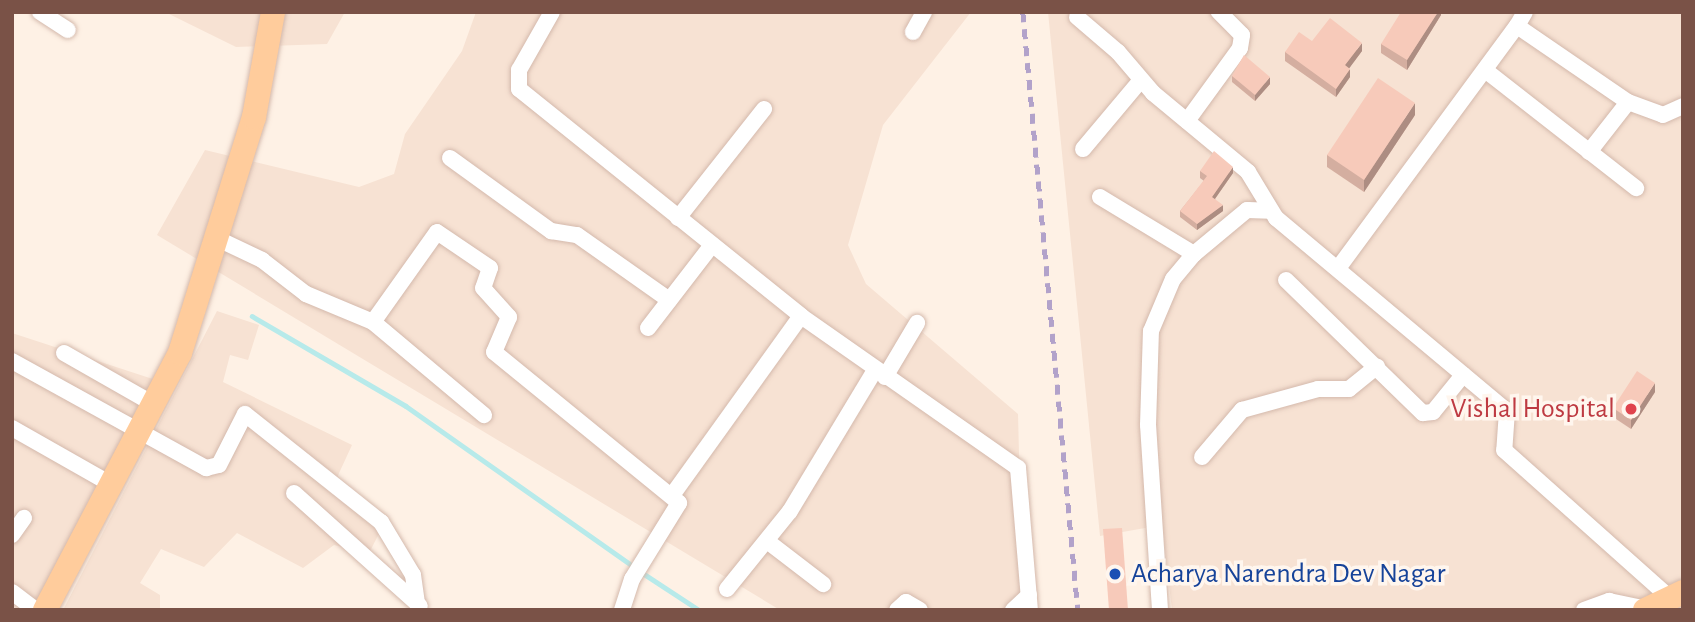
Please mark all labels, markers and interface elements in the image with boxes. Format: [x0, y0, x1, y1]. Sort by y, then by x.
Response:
place label: Vishal Hospital [1451, 392, 1615, 426]
marker: Vishal Hospital [1621, 399, 1641, 419]
place label: Acharya Narendra Dev Nagar [1131, 557, 1445, 591]
marker: Acharya Narendra Dev Nagar [1105, 564, 1125, 584]

